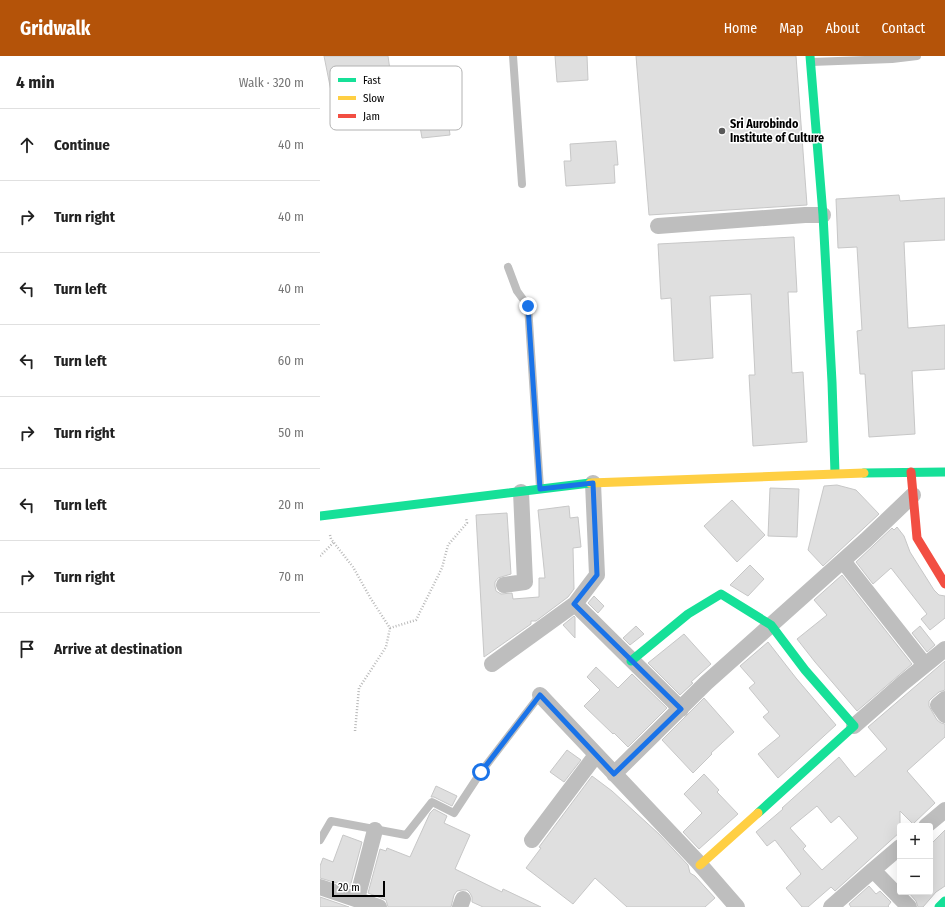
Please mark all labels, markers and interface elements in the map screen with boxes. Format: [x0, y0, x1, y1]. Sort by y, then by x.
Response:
text: Gridwalk [20, 17, 90, 40]
text: Home [724, 20, 757, 37]
text: Map [779, 20, 803, 37]
text: About [825, 20, 860, 37]
text: Contact [882, 20, 925, 37]
legend [330, 66, 462, 130]
text: 4 min [16, 72, 55, 93]
text: Fast [363, 74, 381, 87]
text: Walk · 320 m [239, 75, 304, 90]
text: Slow [363, 92, 384, 105]
text: Jam [363, 110, 380, 123]
place label: Sri Aurobindo Institute of Culture [730, 117, 824, 145]
marker: Sri Aurobindo Institute of Culture [717, 126, 727, 136]
icon: ahead [16, 134, 38, 156]
text: Continue [54, 136, 110, 154]
text: 40 m [278, 137, 304, 152]
icon: right [16, 206, 38, 228]
text: Turn right [54, 208, 115, 226]
text: 40 m [278, 209, 304, 224]
icon: left [16, 278, 38, 300]
text: Turn left [54, 280, 107, 298]
text: 40 m [278, 281, 304, 296]
route end [519, 297, 537, 315]
icon: left [16, 350, 38, 372]
text: Turn left [54, 352, 107, 370]
text: 60 m [278, 353, 304, 368]
icon: right [16, 422, 38, 444]
text: Turn right [54, 424, 115, 442]
text: 50 m [278, 425, 304, 440]
icon: left [16, 494, 38, 516]
text: Turn left [54, 496, 107, 514]
text: 20 m [278, 497, 304, 512]
icon: right [16, 566, 38, 588]
text: Turn right [54, 568, 115, 586]
text: 70 m [279, 569, 304, 584]
icon: arrive [16, 638, 38, 660]
text: Arrive at destination [54, 640, 182, 658]
route start [472, 763, 490, 781]
map controls [897, 823, 933, 895]
button: + [897, 823, 933, 859]
button: − [897, 859, 933, 895]
scale bar [332, 879, 385, 898]
text: 20 m [338, 881, 360, 894]

